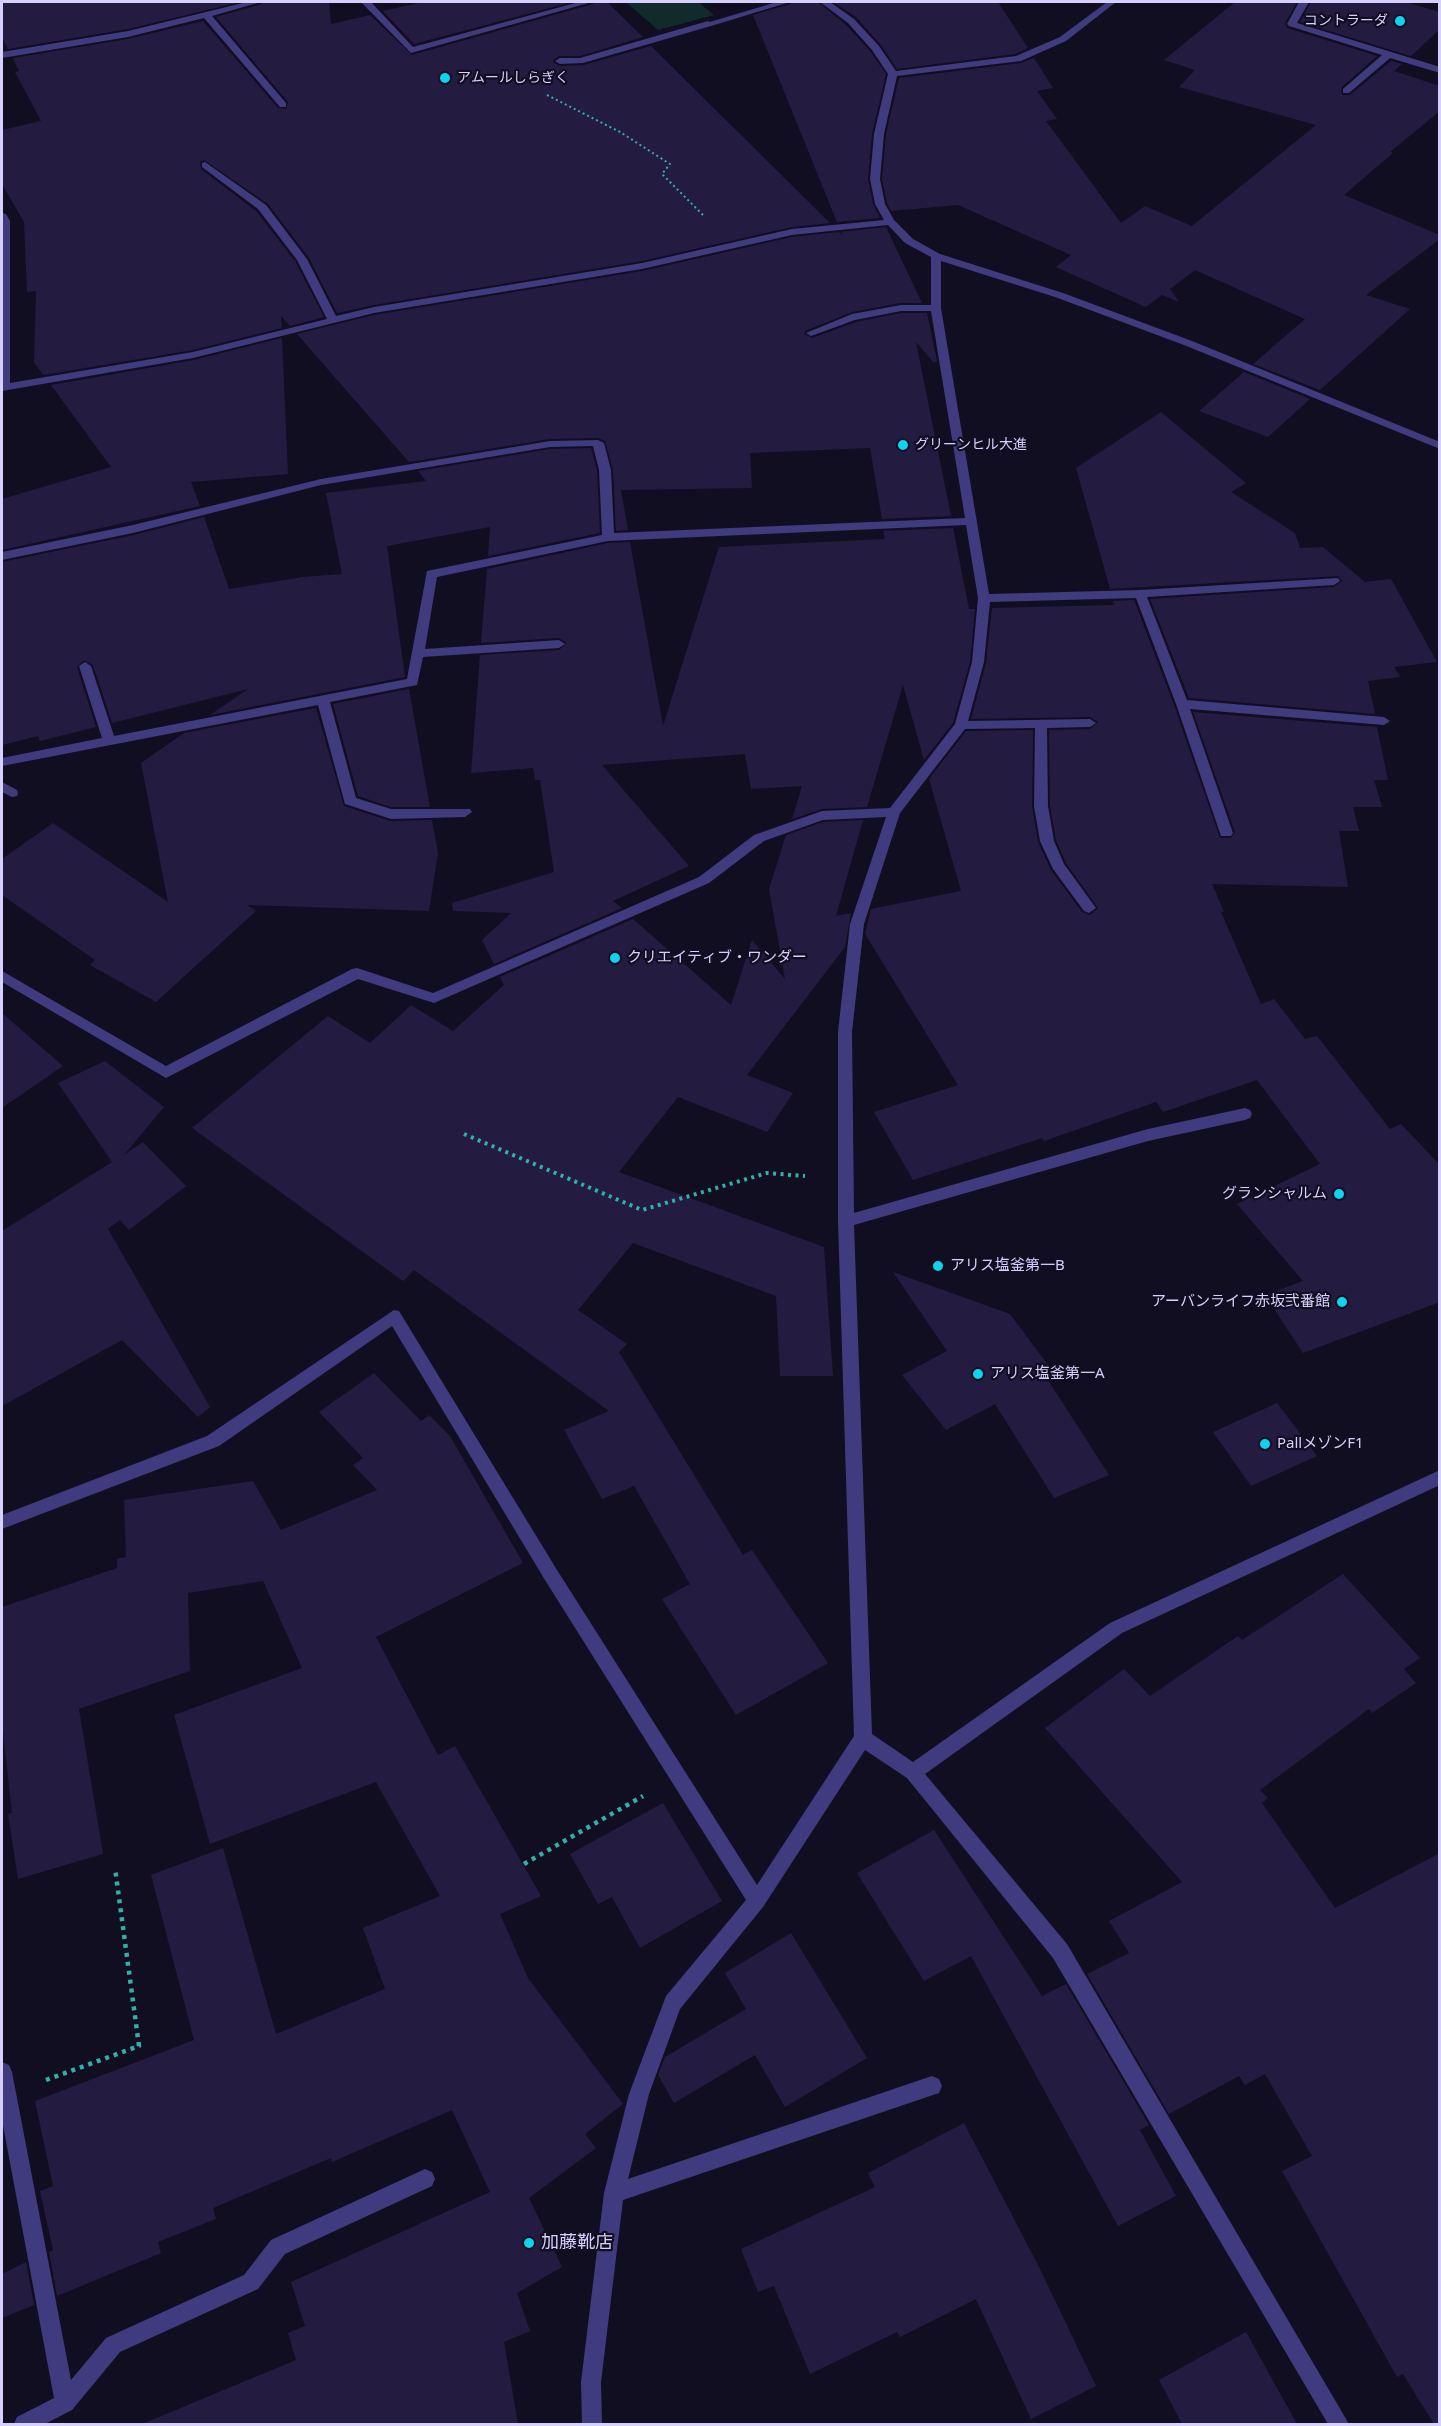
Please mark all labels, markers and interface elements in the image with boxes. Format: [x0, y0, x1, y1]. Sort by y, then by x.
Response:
place label: コントラーダ [1304, 13, 1388, 29]
marker: コントラーダ [1393, 14, 1407, 28]
place label: アムールしらぎく [457, 70, 569, 86]
marker: アムールしらぎく [438, 71, 452, 85]
place label: グリーンヒル大進 [915, 437, 1027, 453]
marker: グリーンヒル大進 [896, 438, 910, 452]
place label: クリエイティブ・ワンダー [627, 949, 807, 967]
marker: クリエイティブ・ワンダー [608, 951, 622, 965]
place label: グランシャルム [1222, 1185, 1327, 1203]
marker: グランシャルム [1332, 1187, 1346, 1201]
place label: アリス塩釜第一B [950, 1257, 1065, 1275]
marker: アリス塩釜第一B [931, 1259, 945, 1273]
place label: アーバンライフ赤坂弐番館 [1151, 1293, 1330, 1311]
marker: アーバンライフ赤坂弐番館 [1335, 1295, 1349, 1309]
place label: アリス塩釜第一A [990, 1365, 1105, 1383]
marker: アリス塩釜第一A [971, 1367, 985, 1381]
place label: PallメゾンF1 [1277, 1435, 1364, 1453]
marker: PallメゾンF1 [1258, 1437, 1272, 1451]
place label: 加藤靴店 [541, 2232, 613, 2254]
marker: 加藤靴店 [522, 2236, 536, 2250]

